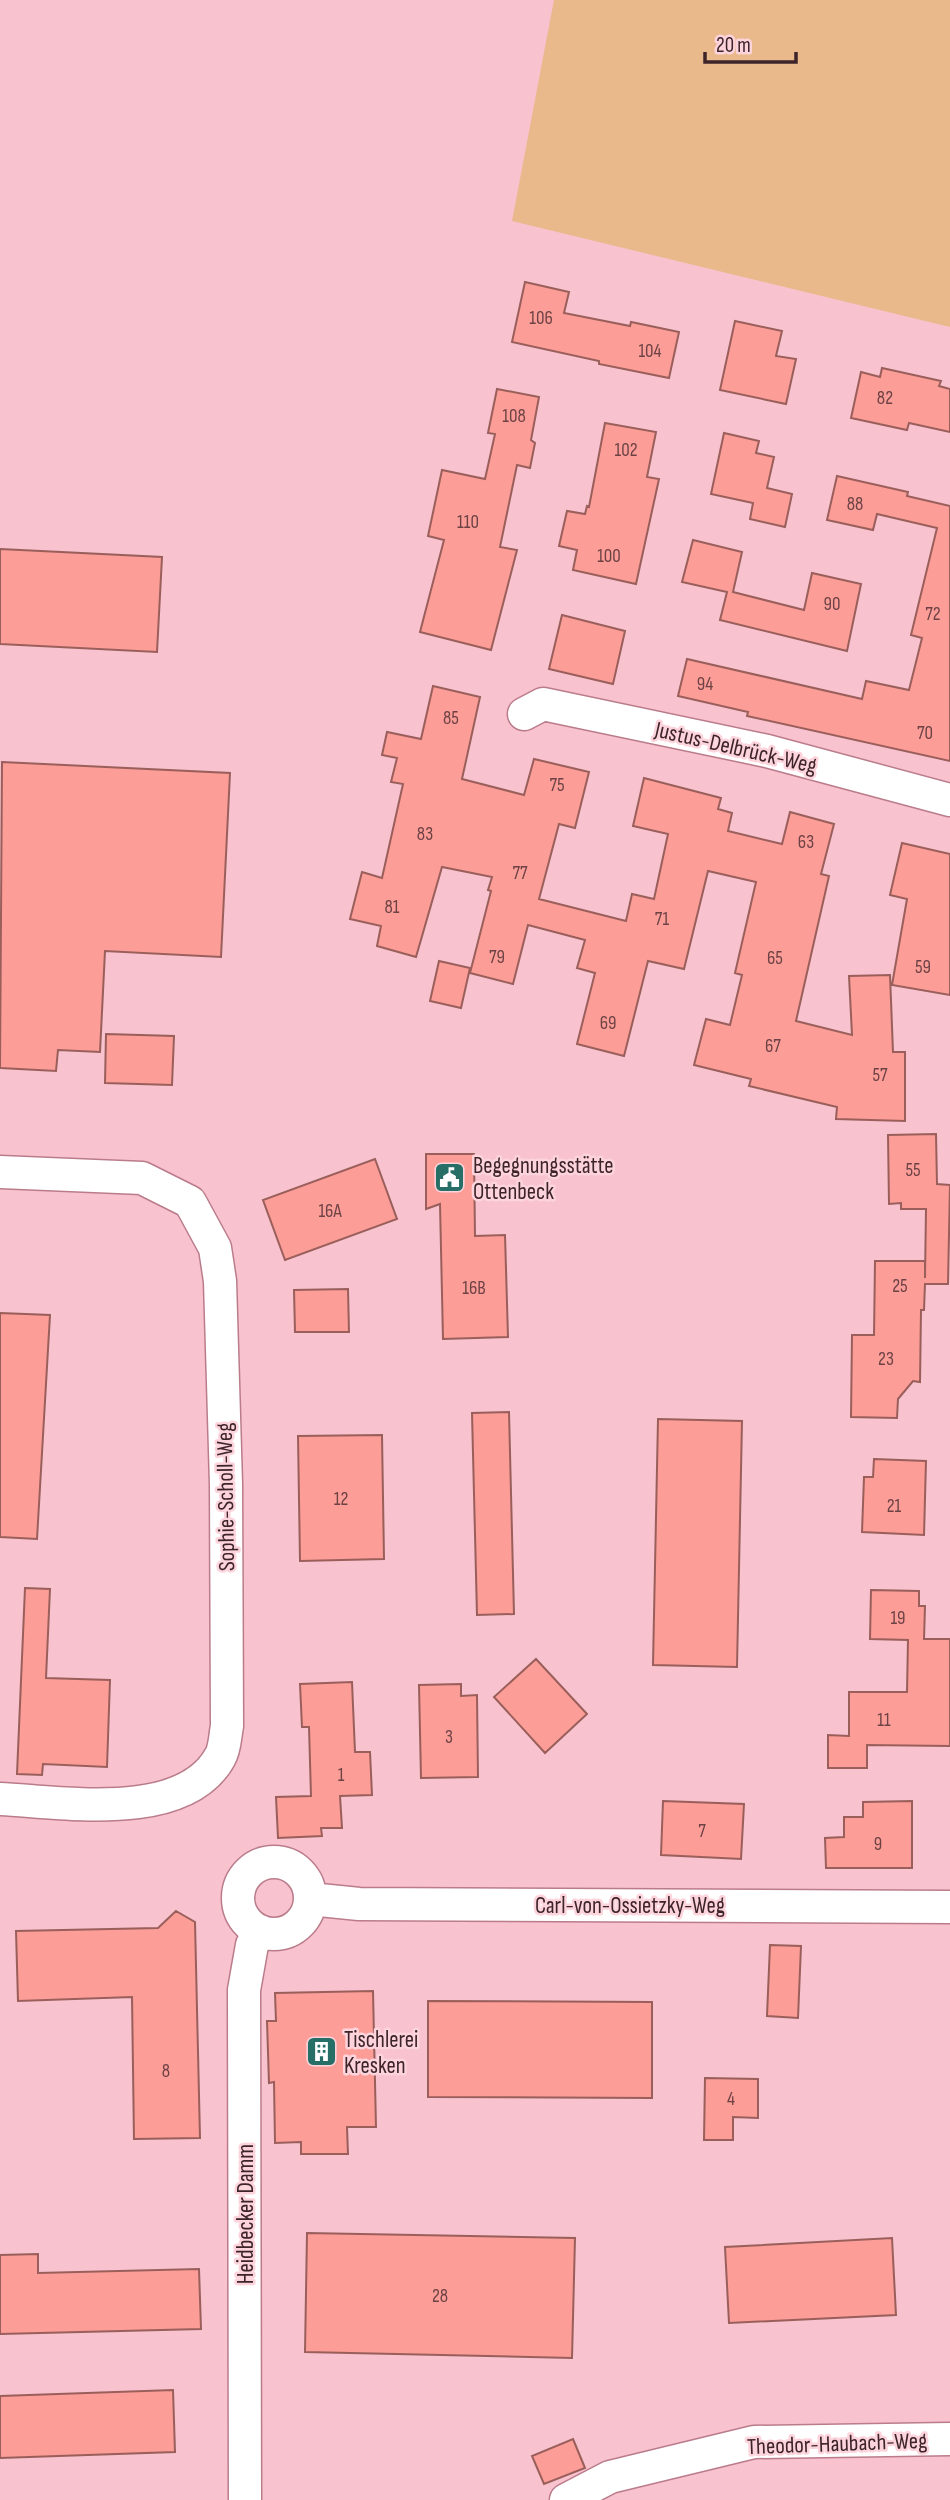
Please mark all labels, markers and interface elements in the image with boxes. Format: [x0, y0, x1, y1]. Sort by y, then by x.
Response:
scale bar [705, 21, 796, 65]
text: 20 m [716, 33, 751, 58]
house number: 106 [529, 307, 553, 330]
house number: 104 [638, 340, 662, 363]
house number: 82 [877, 387, 893, 410]
house number: 108 [502, 405, 526, 428]
house number: 102 [615, 439, 637, 462]
house number: 88 [847, 493, 863, 516]
house number: 110 [457, 511, 479, 534]
house number: 100 [597, 545, 621, 568]
house number: 90 [824, 593, 840, 616]
house number: 72 [925, 603, 941, 626]
house number: 94 [697, 673, 713, 696]
house number: 85 [443, 707, 459, 730]
street label: Justus-Delbrück-Weg [651, 716, 819, 780]
house number: 70 [917, 722, 933, 745]
house number: 75 [549, 774, 565, 797]
house number: 83 [417, 823, 433, 846]
house number: 63 [798, 831, 814, 854]
house number: 77 [512, 862, 528, 885]
house number: 81 [385, 896, 400, 919]
house number: 71 [655, 908, 670, 931]
house number: 79 [489, 946, 505, 969]
house number: 65 [767, 947, 783, 970]
house number: 59 [915, 956, 931, 979]
house number: 69 [600, 1012, 616, 1035]
house number: 67 [765, 1035, 781, 1058]
house number: 57 [872, 1064, 888, 1087]
place label: Begegnungsstätte Ottenbeck [473, 1152, 614, 1206]
house number: 55 [905, 1159, 921, 1182]
public building icon: Begegnungsstätte Ottenbeck [433, 1161, 467, 1195]
house number: 16A [318, 1200, 342, 1223]
house number: 25 [892, 1275, 908, 1298]
house number: 16B [462, 1277, 486, 1300]
house number: 23 [878, 1348, 894, 1371]
street label: Sophie-Scholl-Weg [211, 1423, 241, 1571]
house number: 12 [334, 1488, 348, 1511]
house number: 21 [887, 1495, 902, 1518]
house number: 19 [890, 1607, 906, 1630]
house number: 11 [877, 1709, 891, 1732]
house number: 3 [445, 1726, 453, 1749]
house number: 1 [338, 1764, 345, 1787]
house number: 7 [698, 1820, 706, 1843]
house number: 9 [874, 1833, 882, 1856]
street label: Carl-von-Ossietzky-Weg [535, 1892, 725, 1920]
place label: Tischlerei Kresken [344, 2026, 418, 2080]
building icon: Tischlerei Kresken [304, 2035, 338, 2069]
house number: 8 [162, 2060, 170, 2083]
house number: 4 [727, 2088, 735, 2111]
street label: Heidbecker Damm [232, 2144, 260, 2284]
house number: 28 [432, 2285, 448, 2308]
street label: Theodor-Haubach-Weg [746, 2427, 928, 2461]

